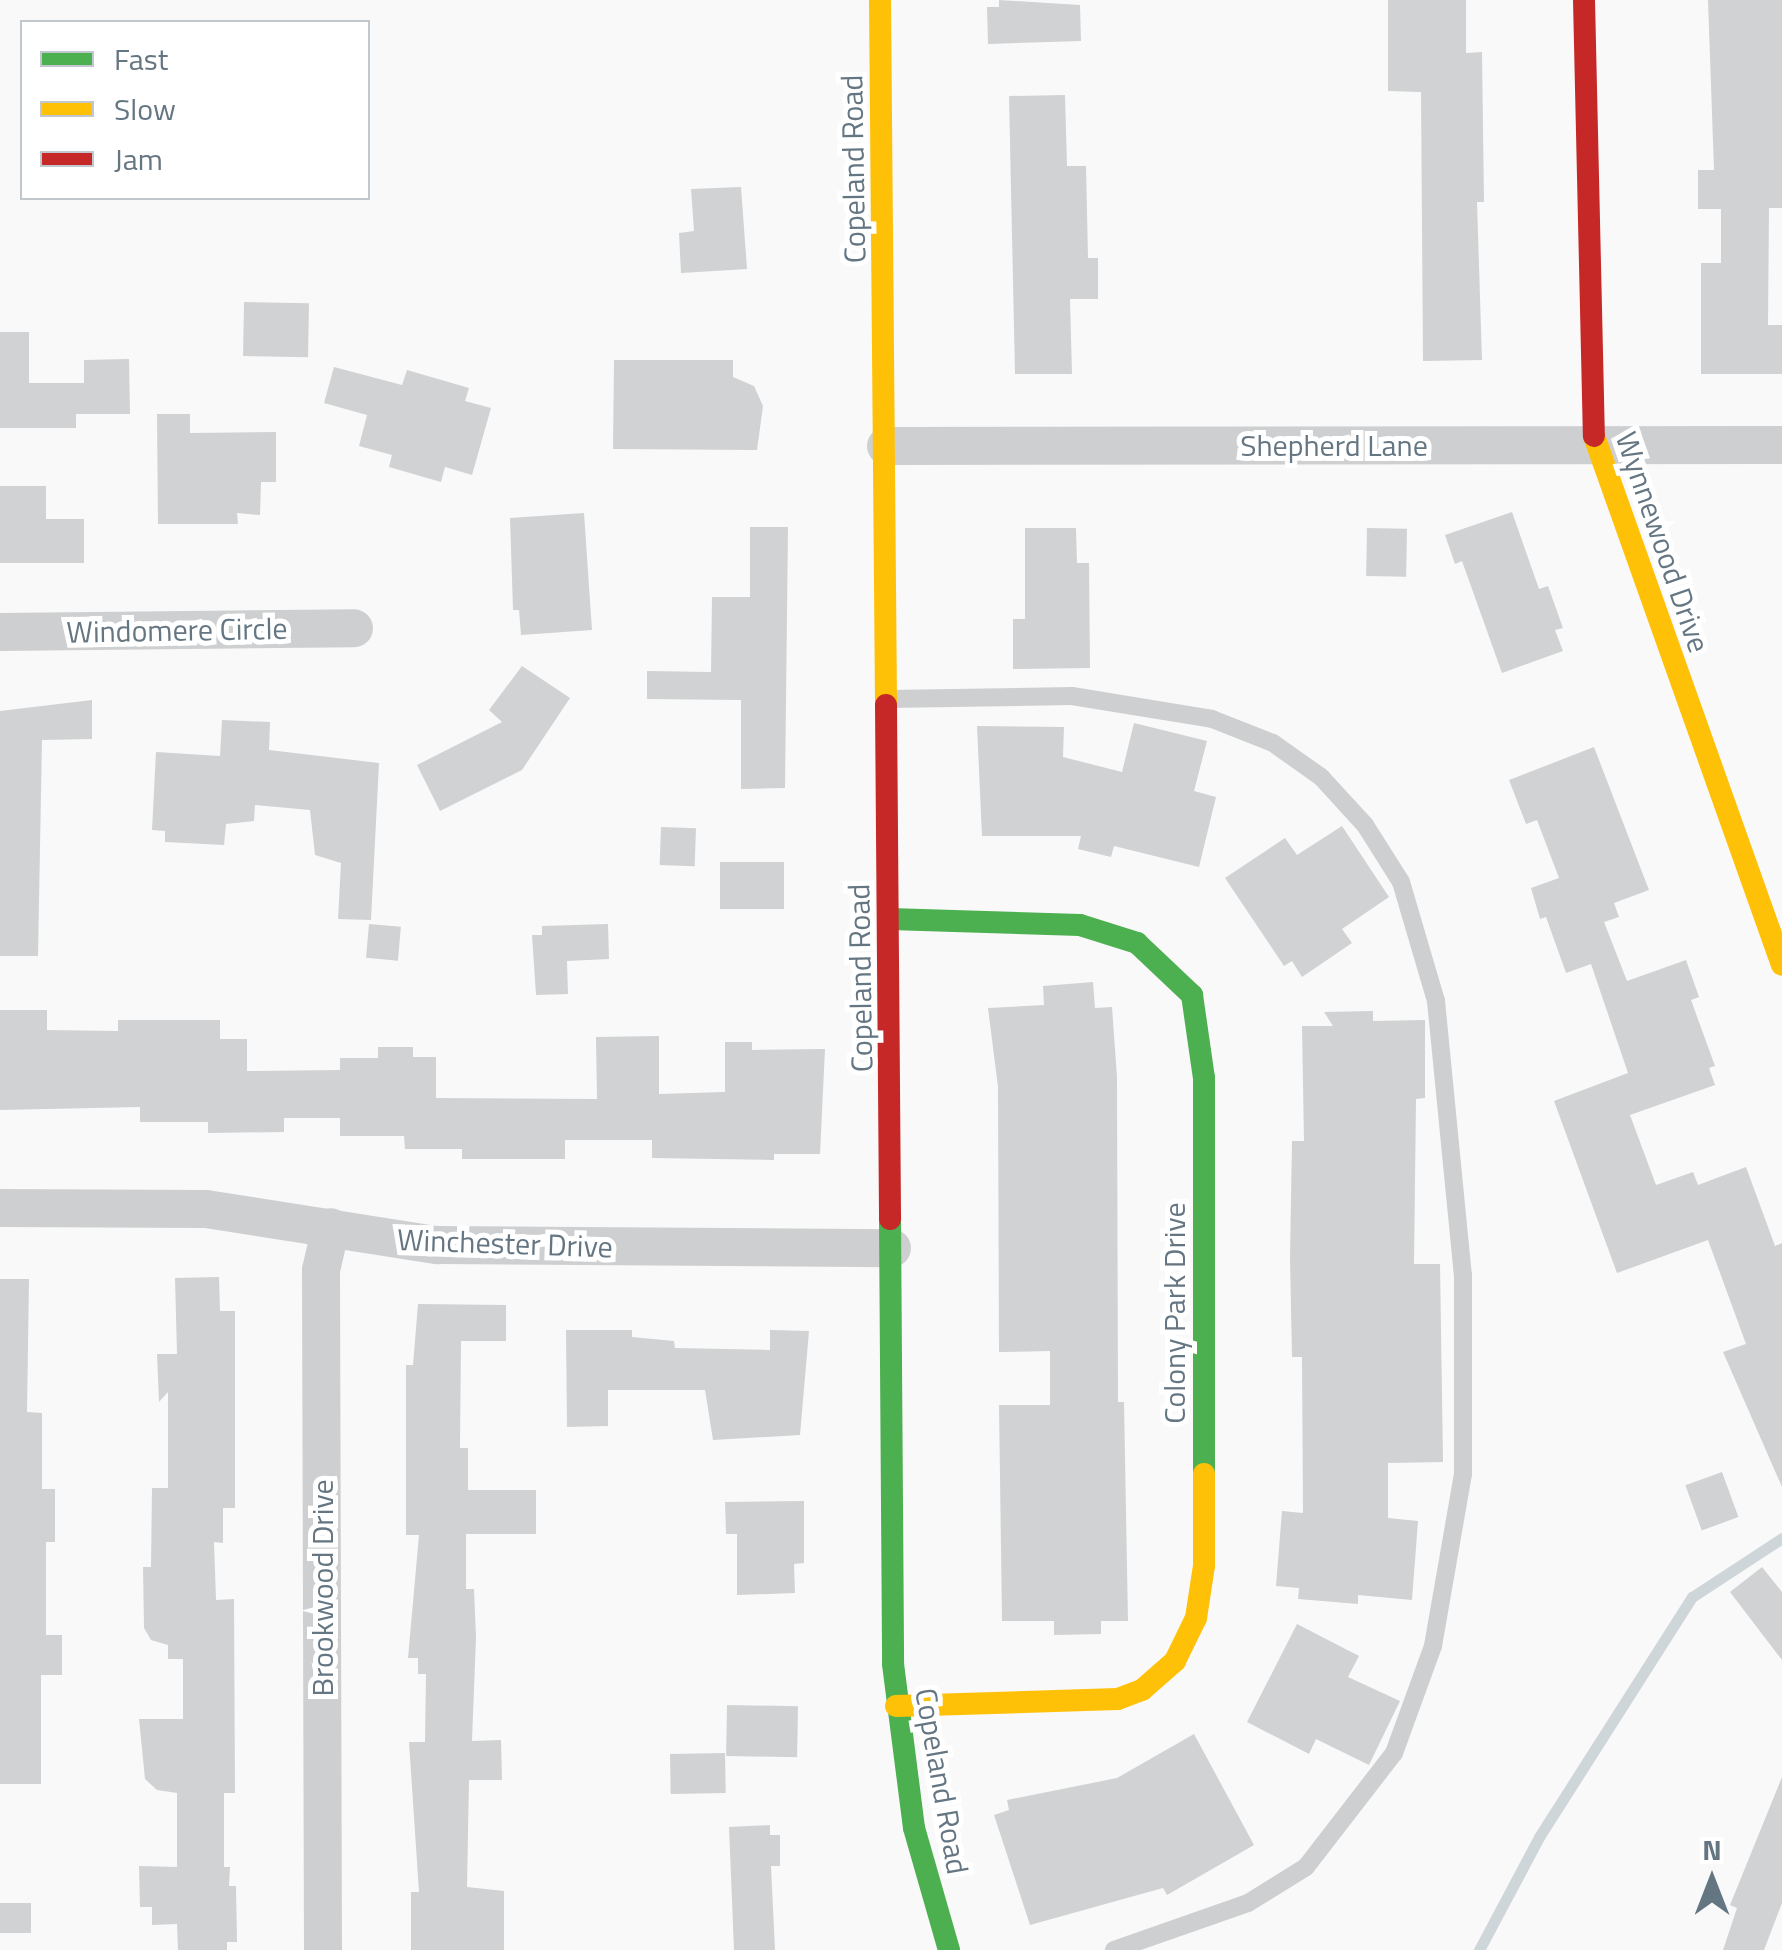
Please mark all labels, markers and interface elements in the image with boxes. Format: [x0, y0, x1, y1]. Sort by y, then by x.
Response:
legend [20, 20, 370, 200]
text: Fast [114, 36, 168, 82]
street label: Copeland Road [833, 75, 873, 263]
text: Slow [114, 86, 176, 132]
text: Jam [114, 136, 163, 182]
street label: Shepherd Lane [1240, 427, 1428, 463]
street label: Wynnewood Drive [1608, 427, 1718, 657]
street label: Windomere Circle [66, 610, 288, 650]
street label: Copeland Road [840, 884, 880, 1072]
street label: Colony Park Drive [1156, 1202, 1192, 1424]
street label: Winchester Drive [397, 1221, 613, 1265]
street label: Brookwood Drive [304, 1479, 340, 1697]
street label: Copeland Road [908, 1685, 976, 1877]
text: N [1702, 1828, 1722, 1871]
north arrow [1662, 1830, 1762, 1930]

